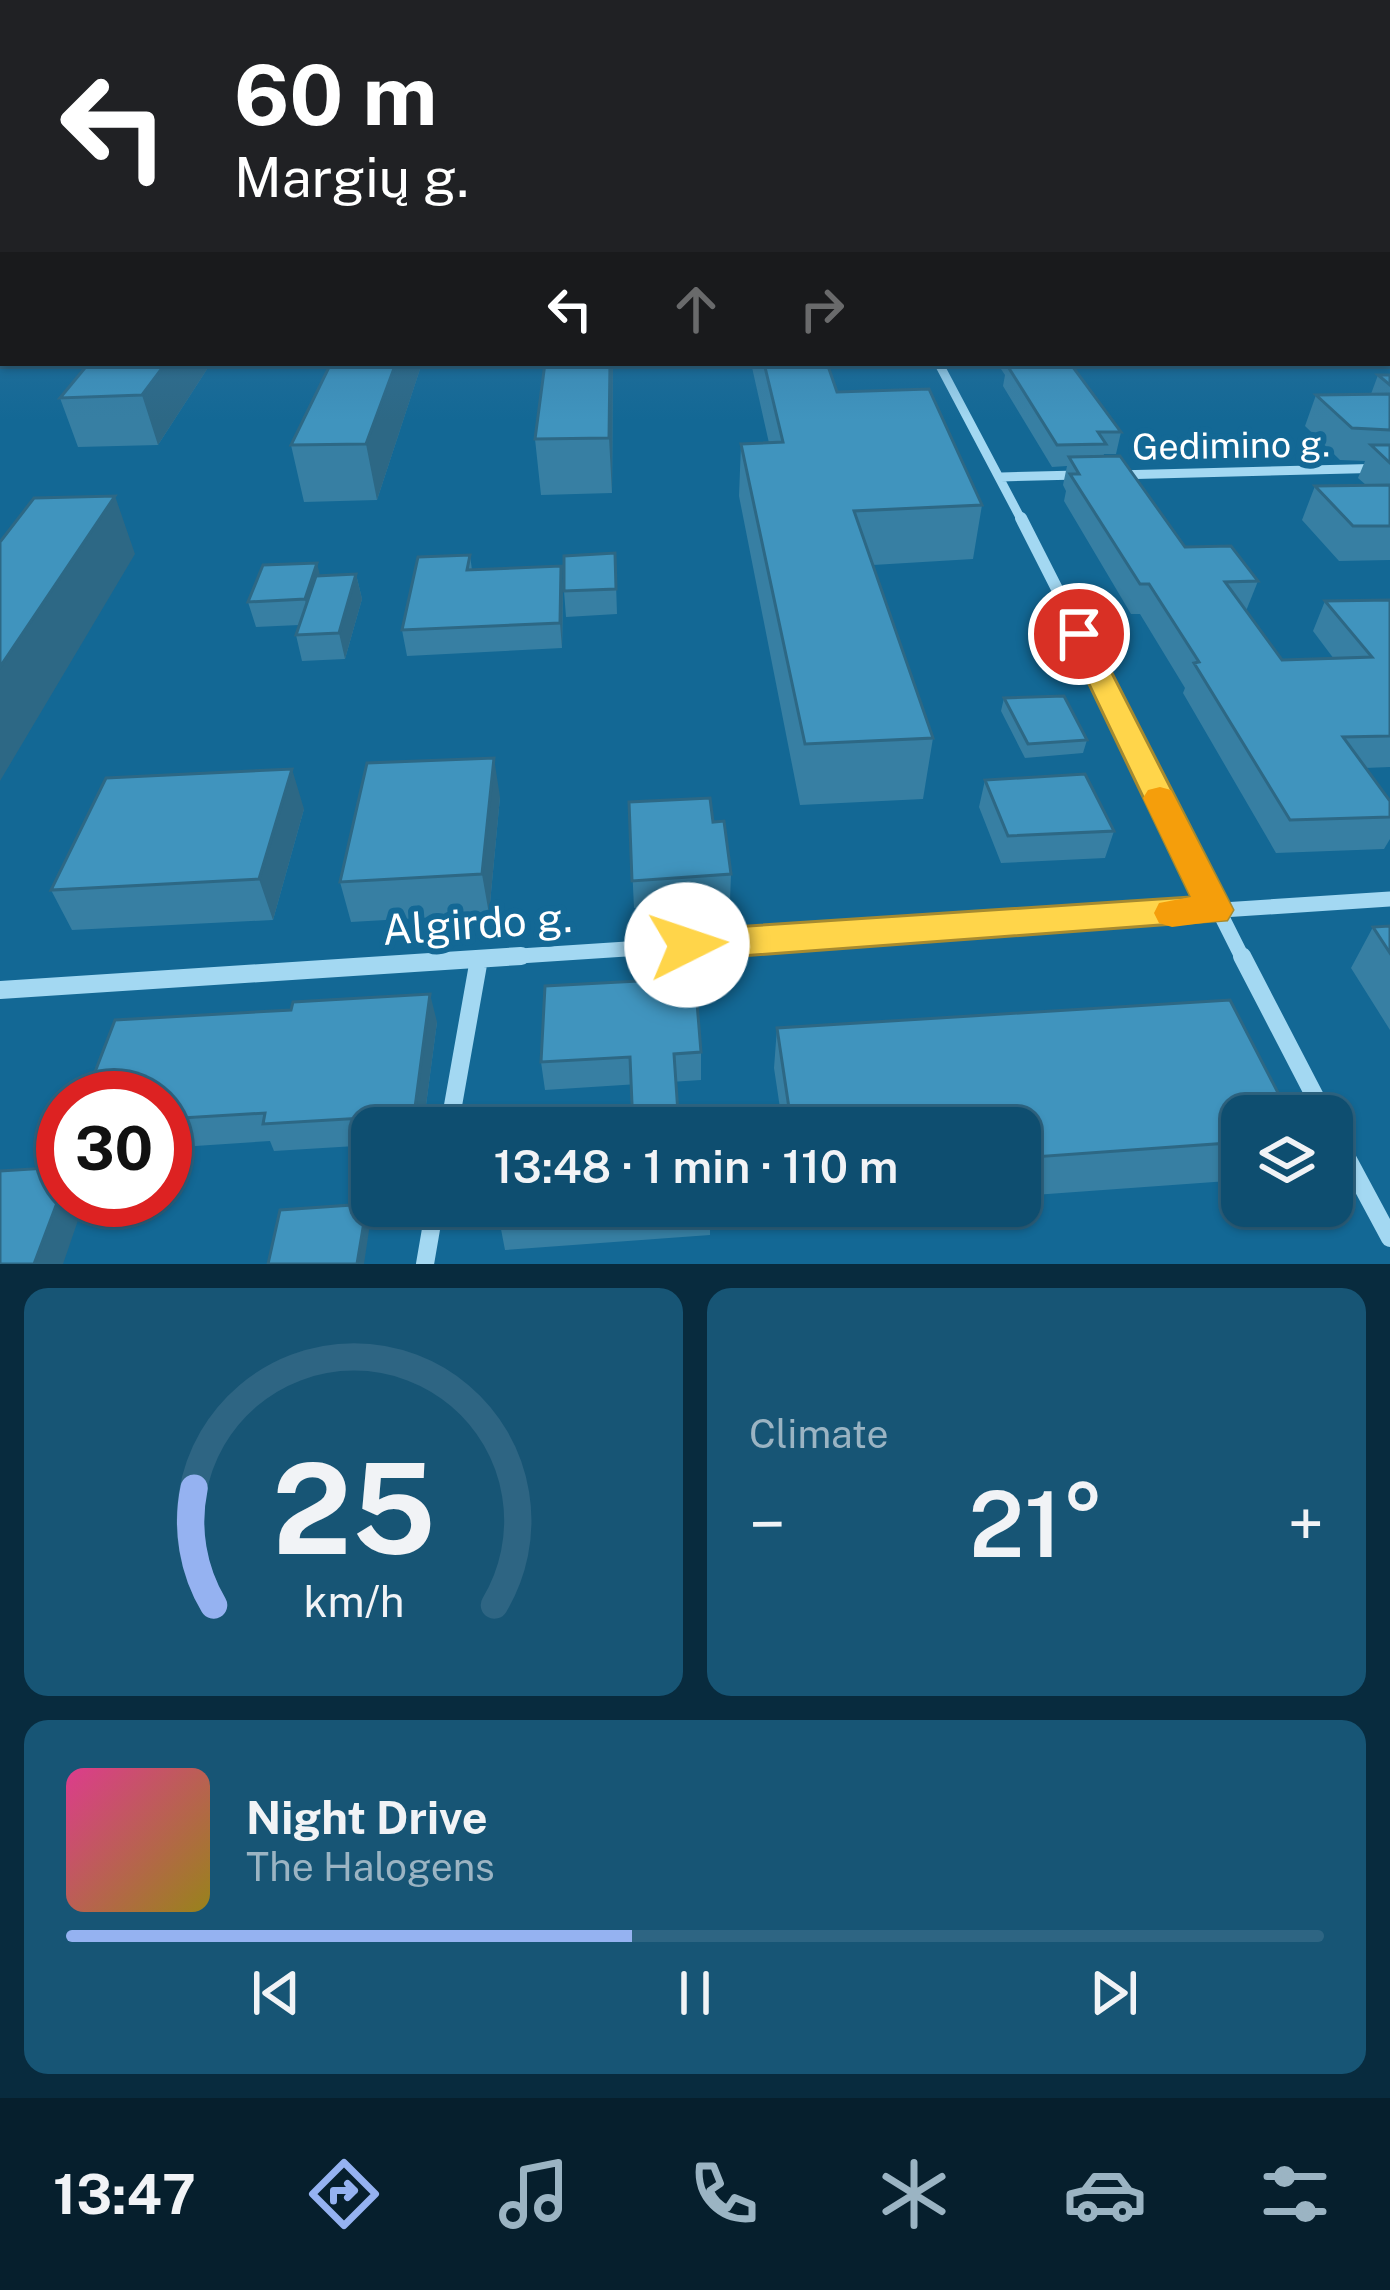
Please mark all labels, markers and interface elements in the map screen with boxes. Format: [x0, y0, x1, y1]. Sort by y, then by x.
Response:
text: 60 m [234, 45, 438, 144]
icon: left [36, 48, 192, 204]
text: Margių g. [234, 146, 469, 209]
icon: left [537, 276, 603, 342]
icon: ahead [663, 276, 729, 342]
icon: right [789, 276, 855, 342]
street label: Gedimino g. [1132, 422, 1330, 468]
pin [1028, 583, 1130, 685]
icon: arrive [1046, 601, 1112, 667]
position arrow [624, 882, 750, 1008]
street label: Algirdo g. [380, 892, 574, 954]
speed limit sign: 30 [36, 1071, 192, 1227]
map controls [1221, 1095, 1353, 1227]
button: layers [1221, 1095, 1353, 1227]
text: 13:48 · 1 min · 110 m [494, 1140, 898, 1193]
text: Climate [749, 1411, 889, 1457]
text: 25 [272, 1435, 435, 1582]
text: 21° [969, 1471, 1104, 1577]
text: − [749, 1485, 786, 1563]
text: + [1287, 1485, 1324, 1563]
text: km/h [303, 1576, 404, 1627]
text: Night Drive [246, 1791, 488, 1844]
text: The Halogens [246, 1844, 495, 1890]
icon: previous [243, 1960, 309, 2026]
icon: pause [662, 1960, 728, 2026]
icon: next [1081, 1960, 1147, 2026]
icon: directions [302, 2152, 386, 2236]
icon: music [492, 2152, 576, 2236]
icon: phone [682, 2152, 766, 2236]
icon: climate [872, 2152, 956, 2236]
icon: car [1063, 2152, 1147, 2236]
icon: filters [1253, 2152, 1337, 2236]
text: 13:47 [53, 2163, 196, 2226]

